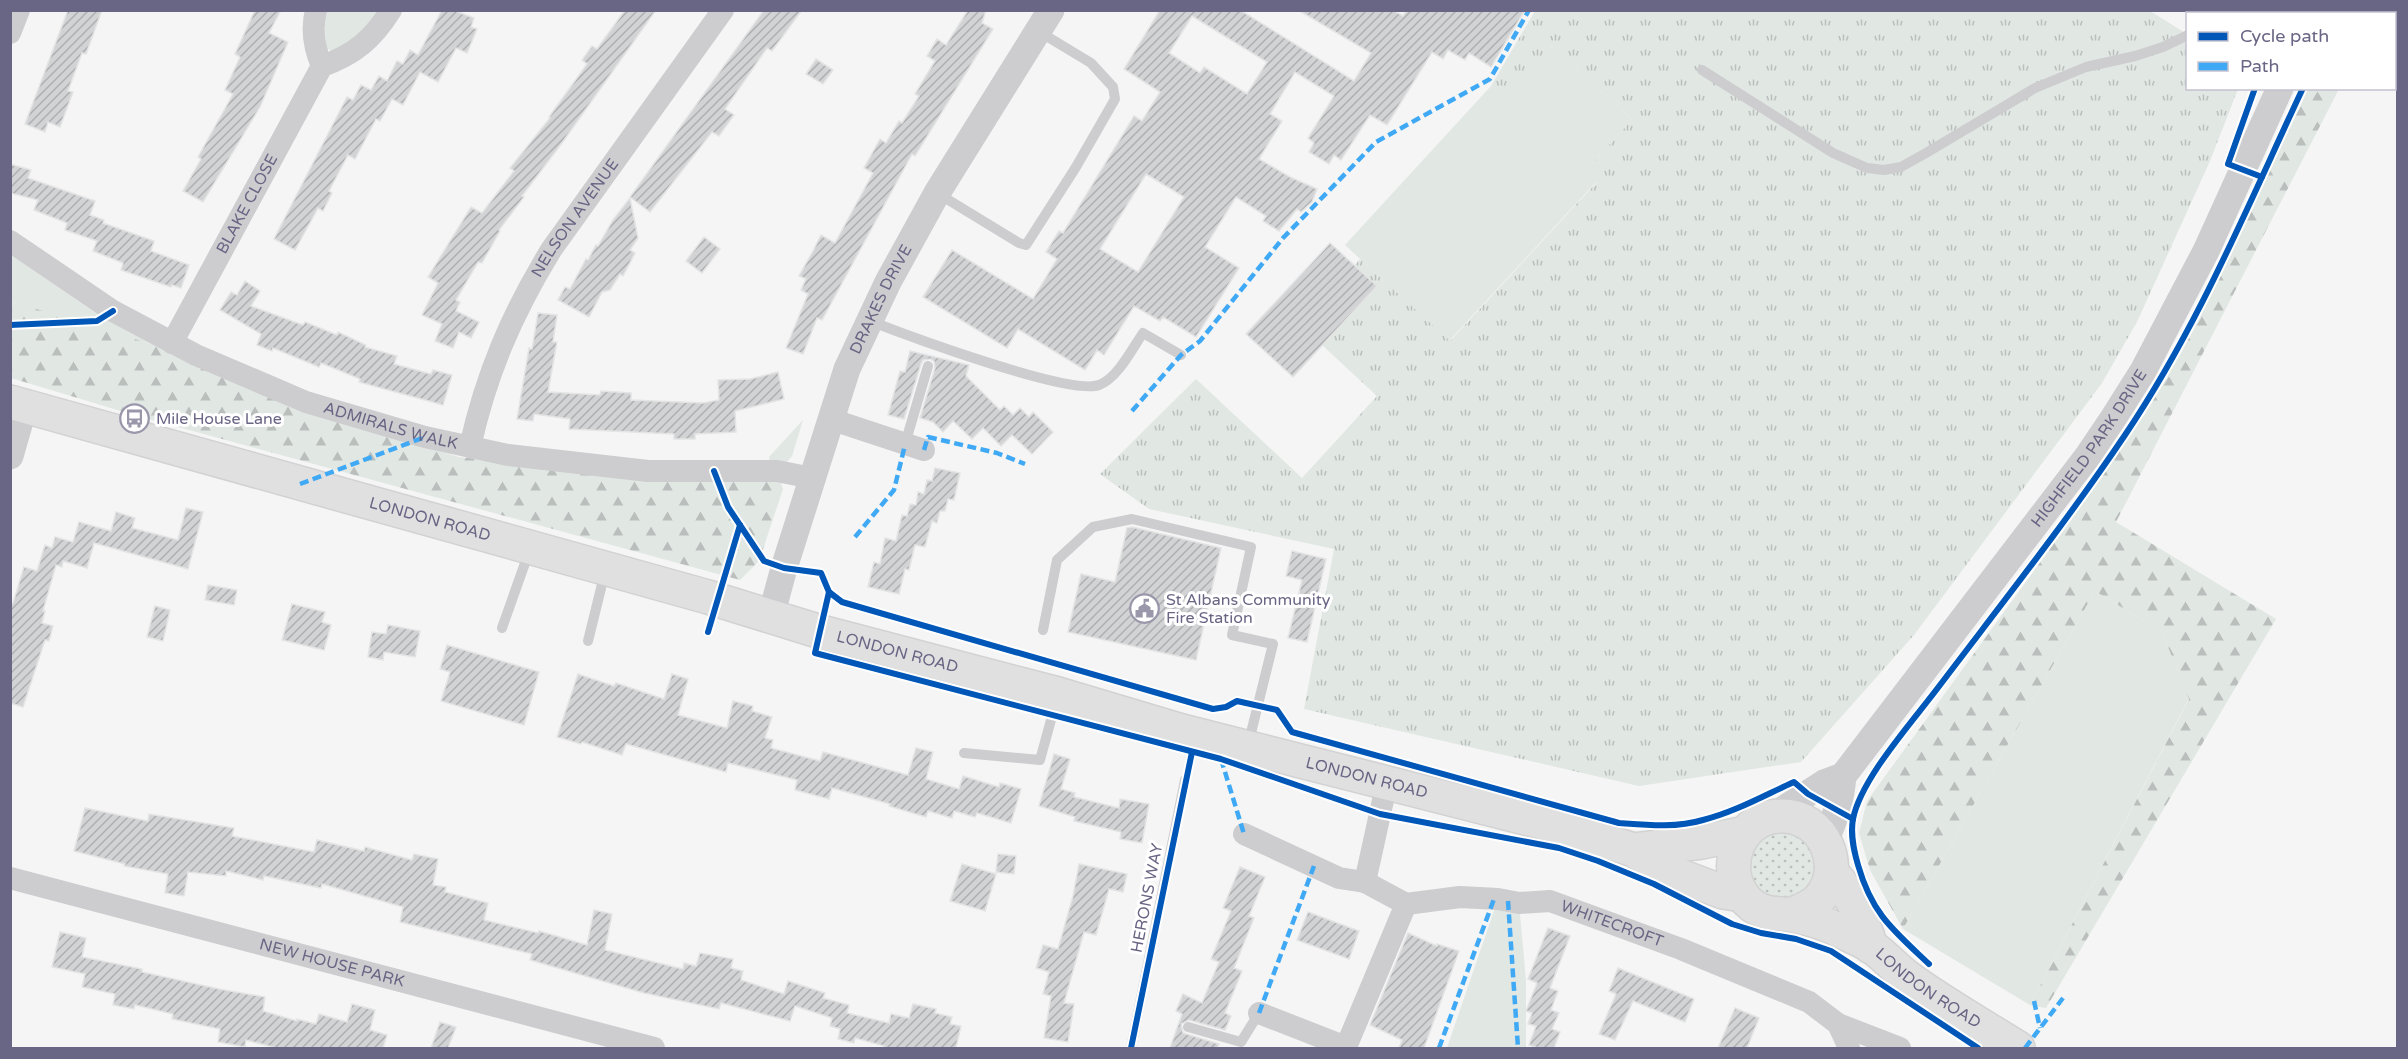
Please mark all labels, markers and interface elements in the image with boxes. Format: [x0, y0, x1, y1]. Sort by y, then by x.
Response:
legend [2186, 12, 2396, 90]
text: Cycle path [2240, 25, 2329, 47]
text: Path [2240, 55, 2279, 77]
street label: BLAKE CLOSE [212, 151, 282, 257]
street label: NELSON AVENUE [527, 155, 623, 281]
street label: DRAKES DRIVE [845, 241, 917, 357]
street label: HIGHFIELD PARK DRIVE [2027, 366, 2151, 531]
street label: ADMIRALS WALK [321, 398, 460, 454]
bus stop icon: Mile House Lane [119, 403, 151, 435]
place label: Mile House Lane [156, 409, 282, 429]
street label: LONDON ROAD [367, 493, 493, 546]
place label: St Albans Community Fire Station [1166, 590, 1331, 628]
public building icon: St Albans Community Fire Station [1129, 593, 1161, 625]
street label: LONDON ROAD [834, 626, 961, 678]
street label: LONDON ROAD [1304, 753, 1430, 803]
street label: HERONS WAY [1127, 842, 1167, 954]
street label: WHITECROFT [1558, 896, 1666, 952]
street label: NEW HOUSE PARK [257, 934, 407, 992]
street label: LONDON ROAD [1871, 944, 1985, 1033]

